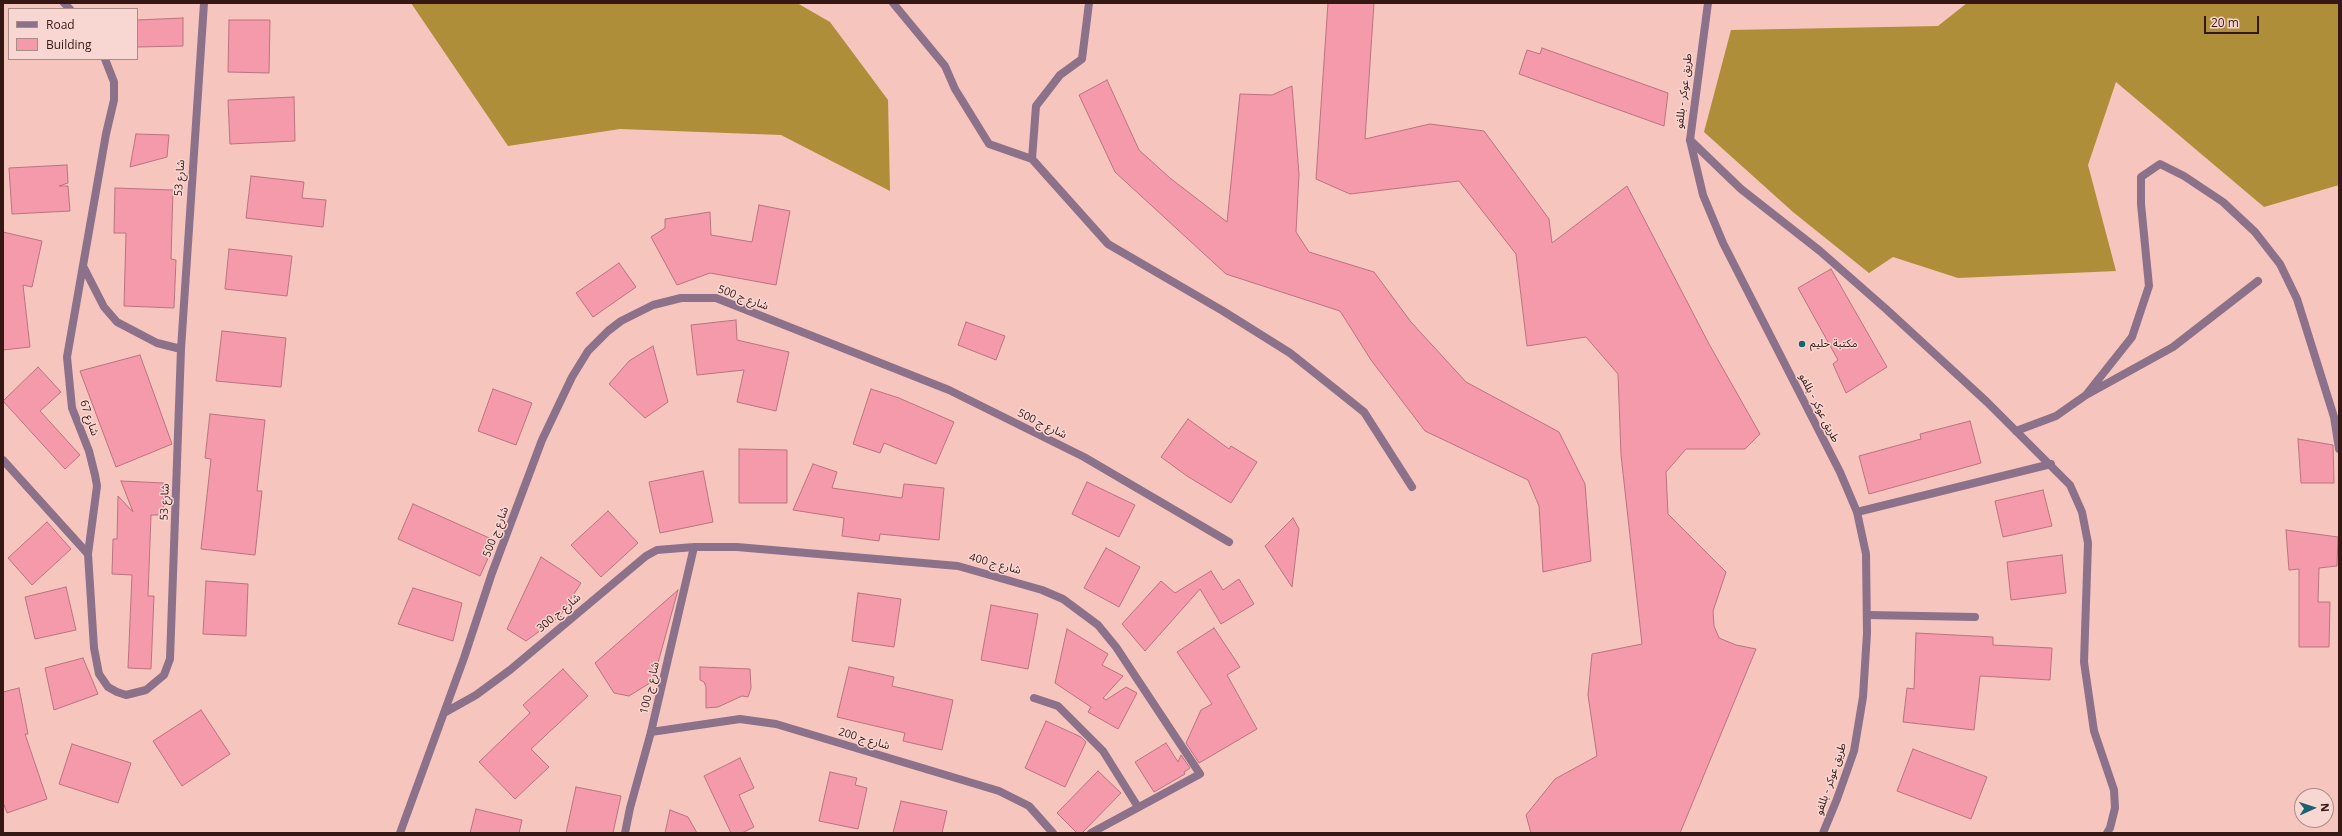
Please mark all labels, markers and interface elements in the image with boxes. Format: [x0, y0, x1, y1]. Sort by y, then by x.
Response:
legend [8, 8, 138, 60]
scale bar [2206, 8, 2261, 34]
text: 20 m [2211, 14, 2239, 31]
text: Road [46, 16, 75, 33]
text: Building [46, 36, 91, 53]
street label: طريق عوكر - بللفو [1673, 53, 1695, 129]
street label: شارع 53 [172, 159, 188, 197]
street label: شارع ج 500 [716, 283, 770, 313]
place label: مكتبة حليم [1810, 337, 1858, 351]
marker: مكتبة حليم [1797, 339, 1807, 349]
street label: طريق عوكر - بللفو [1796, 371, 1842, 445]
street label: شارع 67 [77, 398, 101, 438]
street label: شارع ج 500 [1015, 406, 1069, 442]
street label: شارع 53 [158, 483, 172, 521]
street label: شارع ج 500 [480, 505, 512, 559]
street label: شارع ج 400 [968, 551, 1022, 577]
street label: شارع ج 300 [534, 591, 584, 635]
street label: شارع ج 100 [638, 661, 662, 715]
street label: شارع ج 200 [837, 725, 891, 753]
street label: طريق عوكر - بللفو [1812, 741, 1850, 817]
north arrow [2294, 788, 2334, 828]
text: N [2318, 803, 2333, 812]

